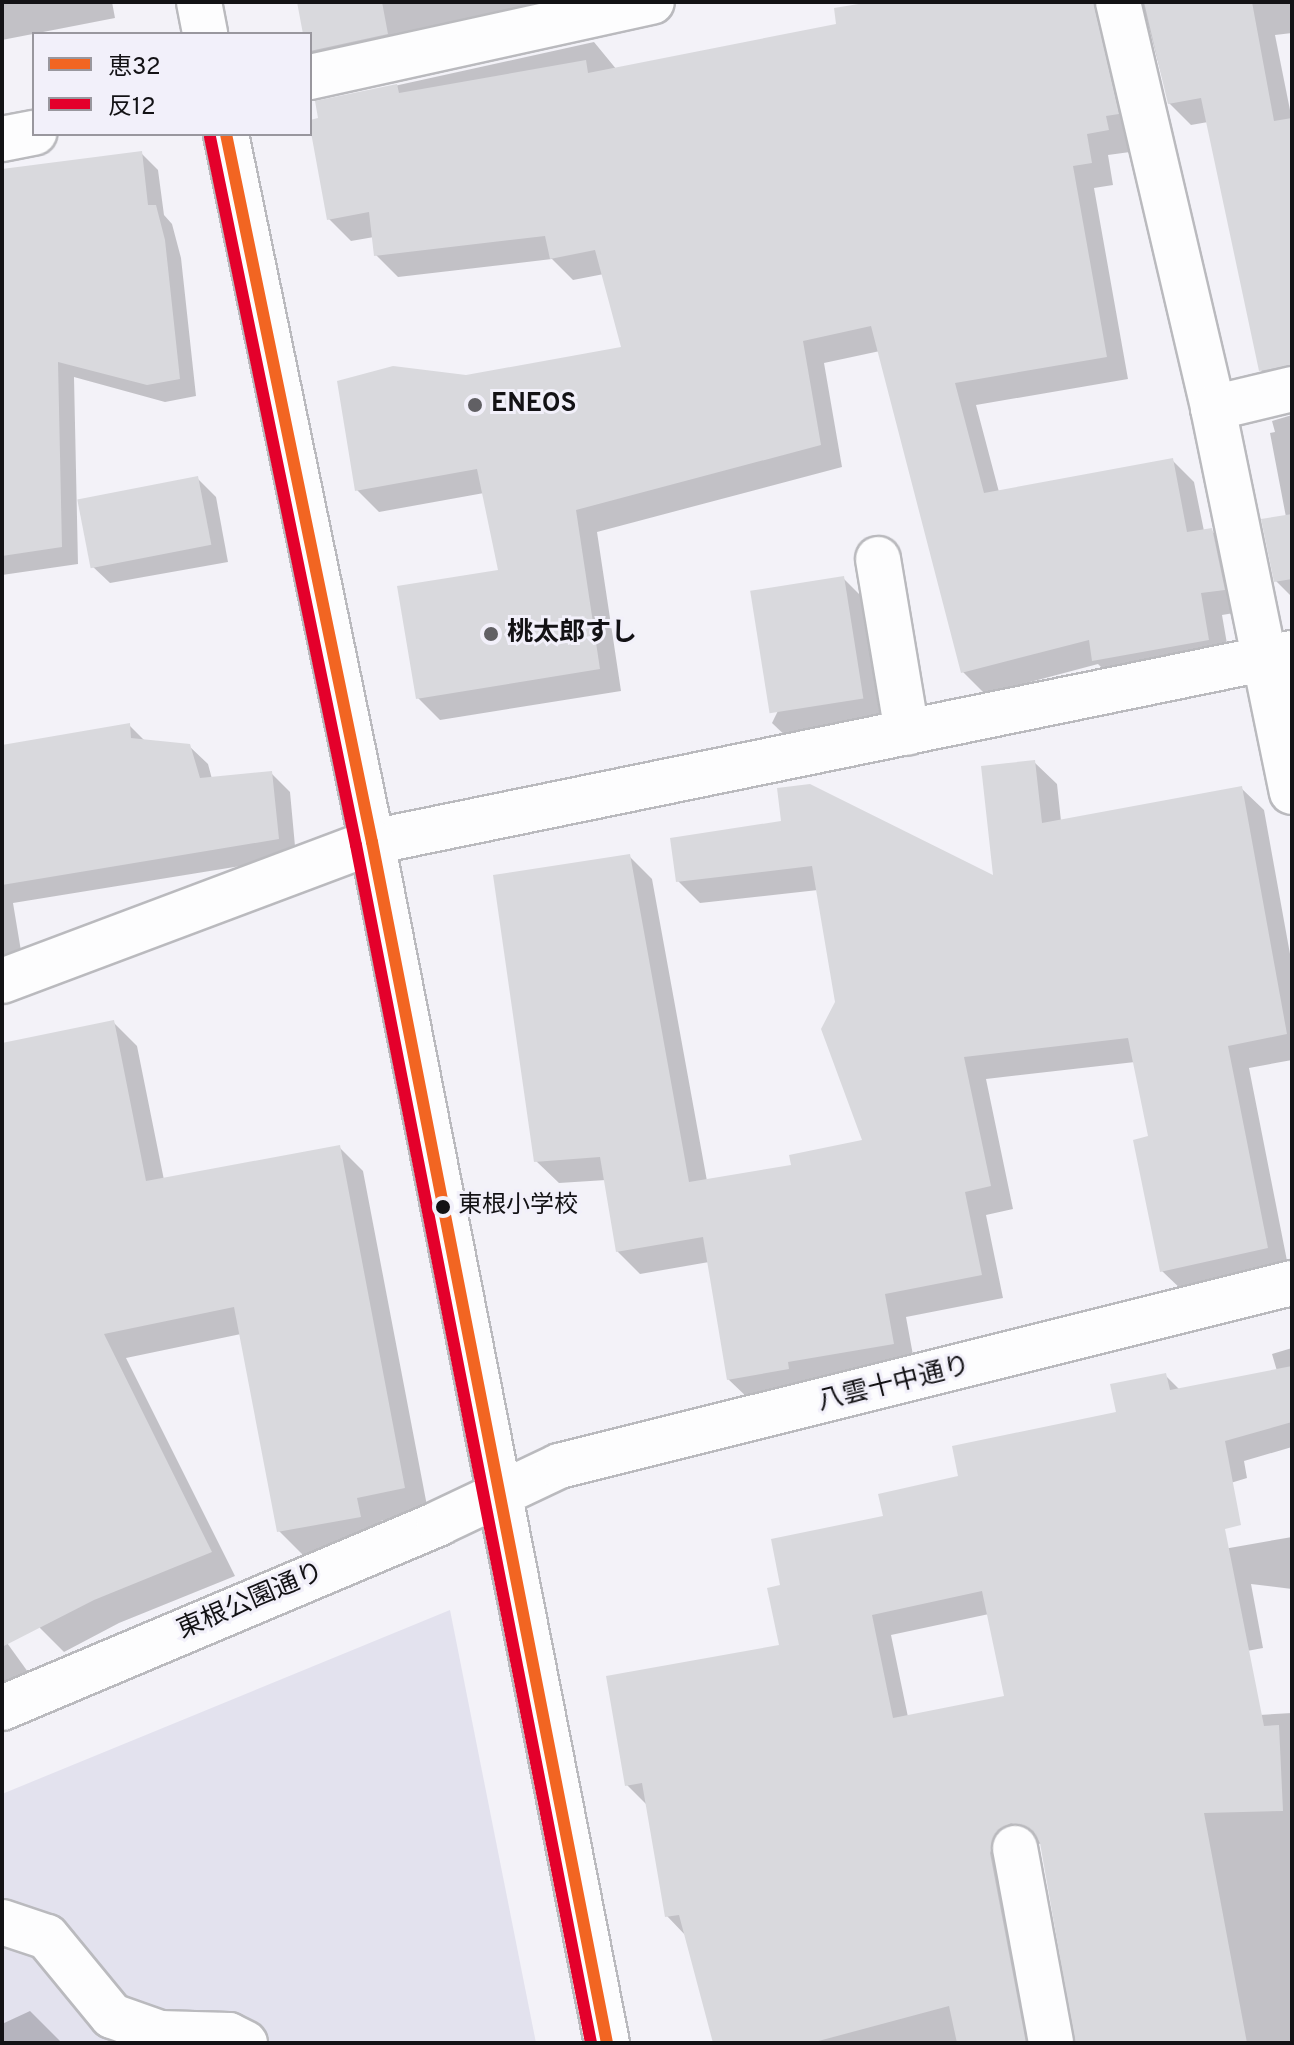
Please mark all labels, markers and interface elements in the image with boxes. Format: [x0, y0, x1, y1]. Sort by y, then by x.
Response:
legend [32, 32, 312, 136]
text: 恵32 [108, 53, 161, 83]
text: 反12 [108, 93, 156, 123]
place label: ENEOS [491, 389, 576, 421]
marker: ENEOS [466, 396, 484, 414]
place label: 桃太郎すし [507, 618, 637, 650]
marker: 桃太郎すし [482, 625, 500, 643]
place label: 東根小学校 [458, 1193, 578, 1221]
marker: 東根小学校 [435, 1199, 451, 1215]
street label: 八雲十中通り [815, 1351, 973, 1419]
street label: 東根公園通り [173, 1557, 329, 1647]

